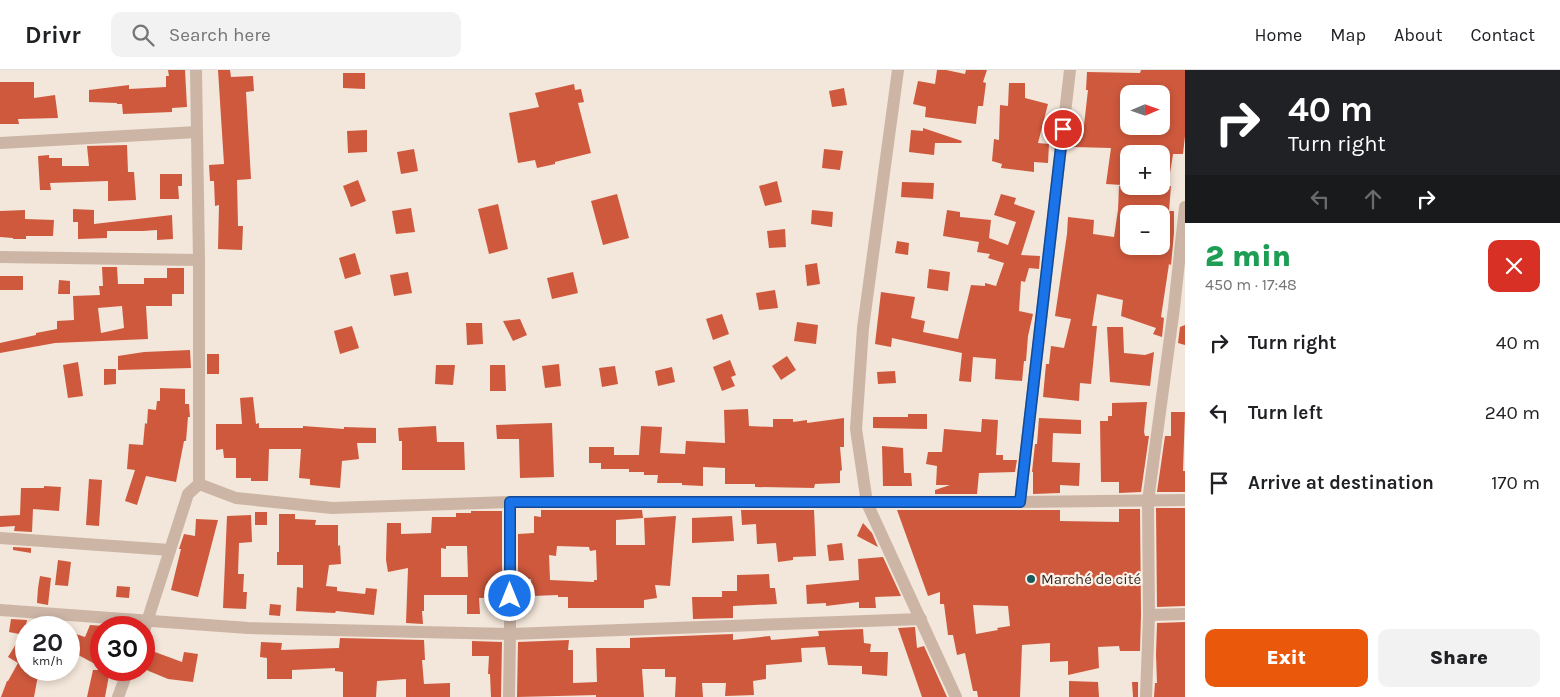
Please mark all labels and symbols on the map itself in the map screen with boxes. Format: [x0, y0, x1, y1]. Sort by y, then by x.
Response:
north arrow [1120, 85, 1170, 135]
pin [1042, 108, 1084, 150]
position arrow [483, 569, 535, 621]
place label: Marché de cité [1041, 570, 1141, 588]
marker: Marché de cité [1025, 573, 1037, 585]
speed limit sign: 30 [90, 616, 155, 681]

